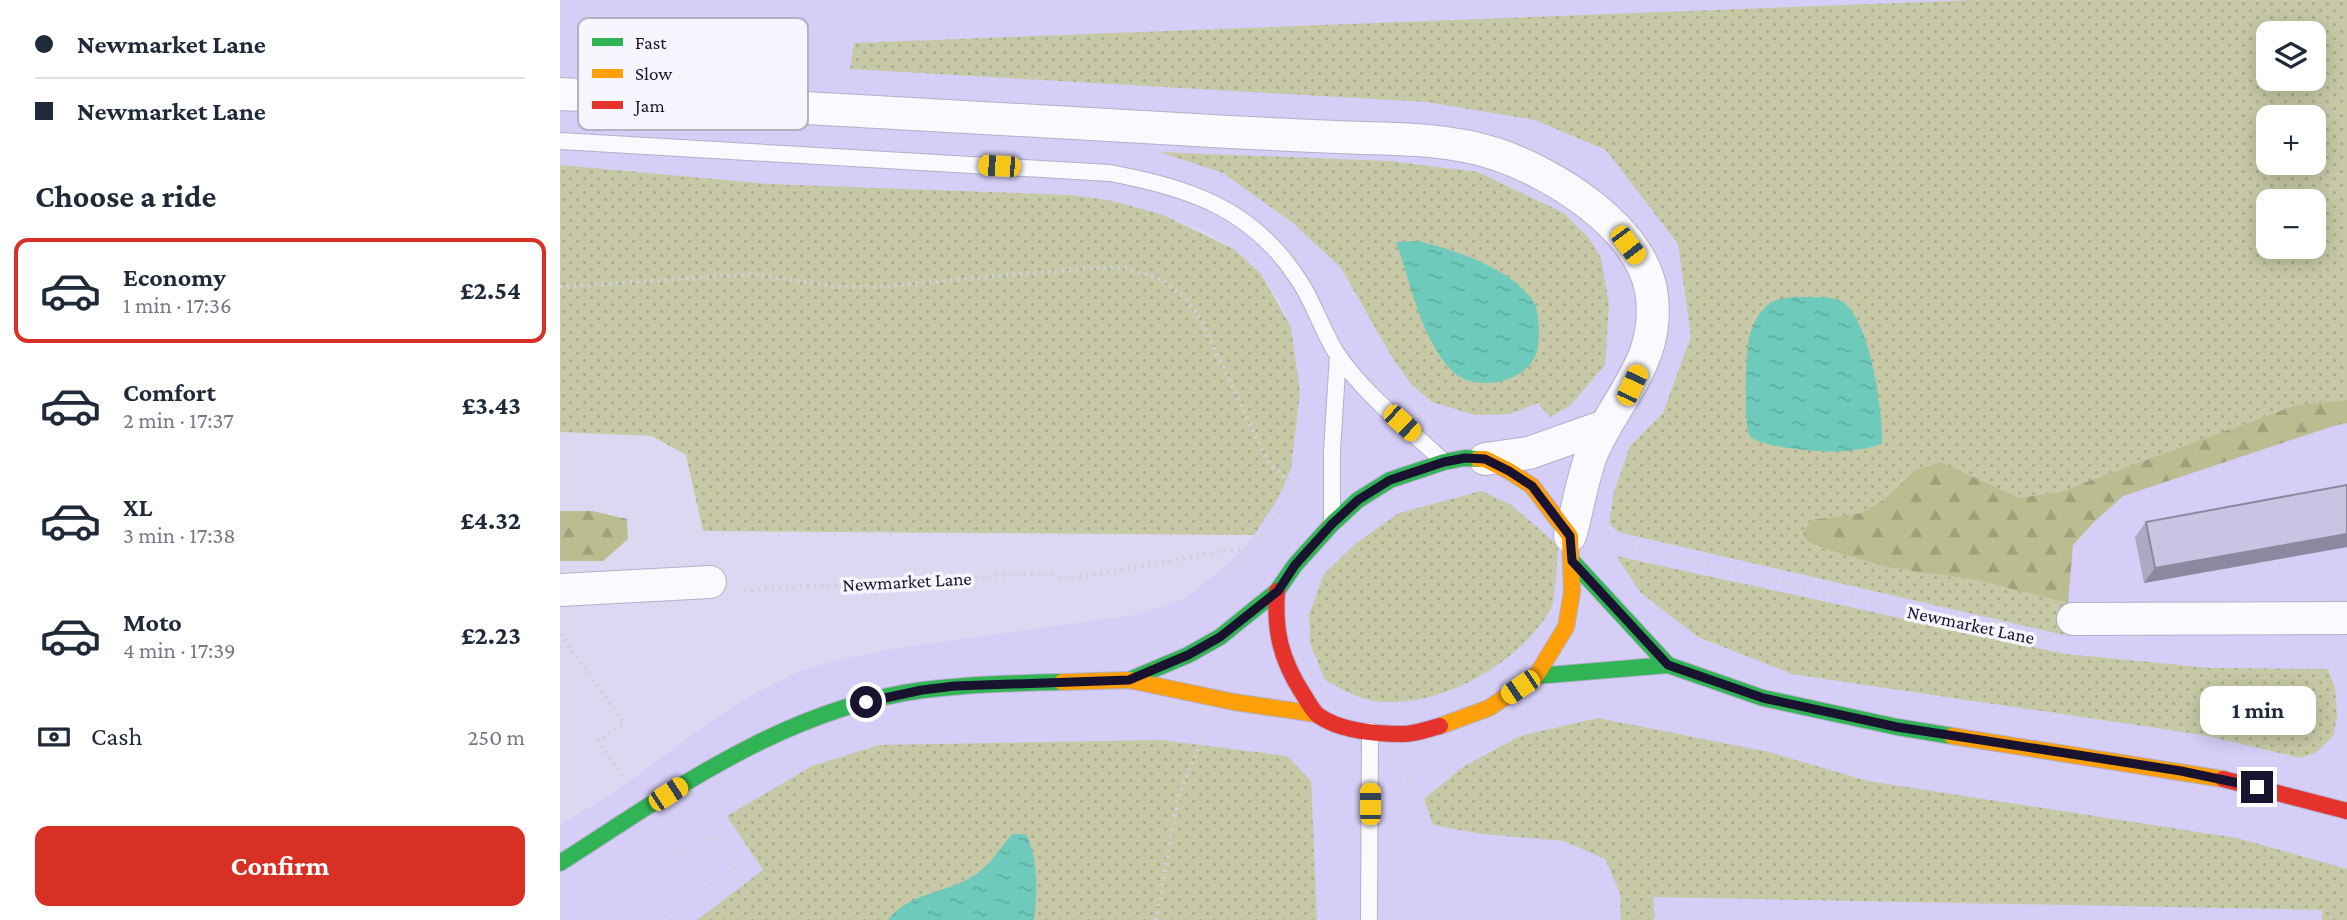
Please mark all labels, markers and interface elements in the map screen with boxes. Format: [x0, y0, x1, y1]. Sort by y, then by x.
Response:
legend [578, 18, 808, 130]
map controls [2256, 21, 2326, 259]
button: layers [2256, 21, 2326, 91]
text: Newmarket Lane [77, 30, 266, 59]
text: Fast [635, 32, 667, 53]
text: Slow [635, 63, 672, 84]
text: Jam [633, 95, 665, 116]
text: Newmarket Lane [77, 97, 266, 126]
button: + [2256, 105, 2326, 175]
car [978, 154, 1021, 178]
text: Choose a ride [35, 178, 216, 214]
button: − [2256, 189, 2326, 259]
car [1607, 222, 1650, 268]
icon: car [39, 259, 102, 322]
text: Economy [123, 263, 226, 292]
text: £2.54 [460, 276, 521, 305]
text: 1 min · 17:36 [123, 292, 232, 318]
car [1614, 362, 1651, 408]
icon: car [39, 374, 102, 437]
text: Comfort [123, 378, 216, 407]
text: £3.43 [462, 391, 521, 420]
car [1380, 401, 1425, 445]
text: 2 min · 17:37 [123, 407, 234, 433]
icon: car [39, 489, 102, 552]
text: XL [123, 493, 152, 522]
text: £4.32 [460, 506, 521, 535]
text: 3 min · 17:38 [123, 522, 236, 548]
street label: Newmarket Lane [842, 568, 972, 595]
street label: Newmarket Lane [1905, 601, 2036, 648]
icon: car [39, 604, 102, 667]
text: Moto [123, 608, 182, 637]
text: £2.23 [461, 621, 521, 650]
text: 4 min · 17:39 [123, 637, 236, 663]
car [1497, 667, 1544, 707]
route start [850, 686, 882, 718]
callout: 1 min [2199, 686, 2315, 734]
text: 1 min [2232, 697, 2284, 723]
icon: cash [35, 718, 73, 756]
text: Cash [91, 722, 142, 751]
text: 250 m [467, 724, 525, 750]
route end [2241, 771, 2273, 803]
car [645, 774, 692, 814]
car [1360, 783, 1381, 825]
button: Confirm [35, 826, 525, 906]

